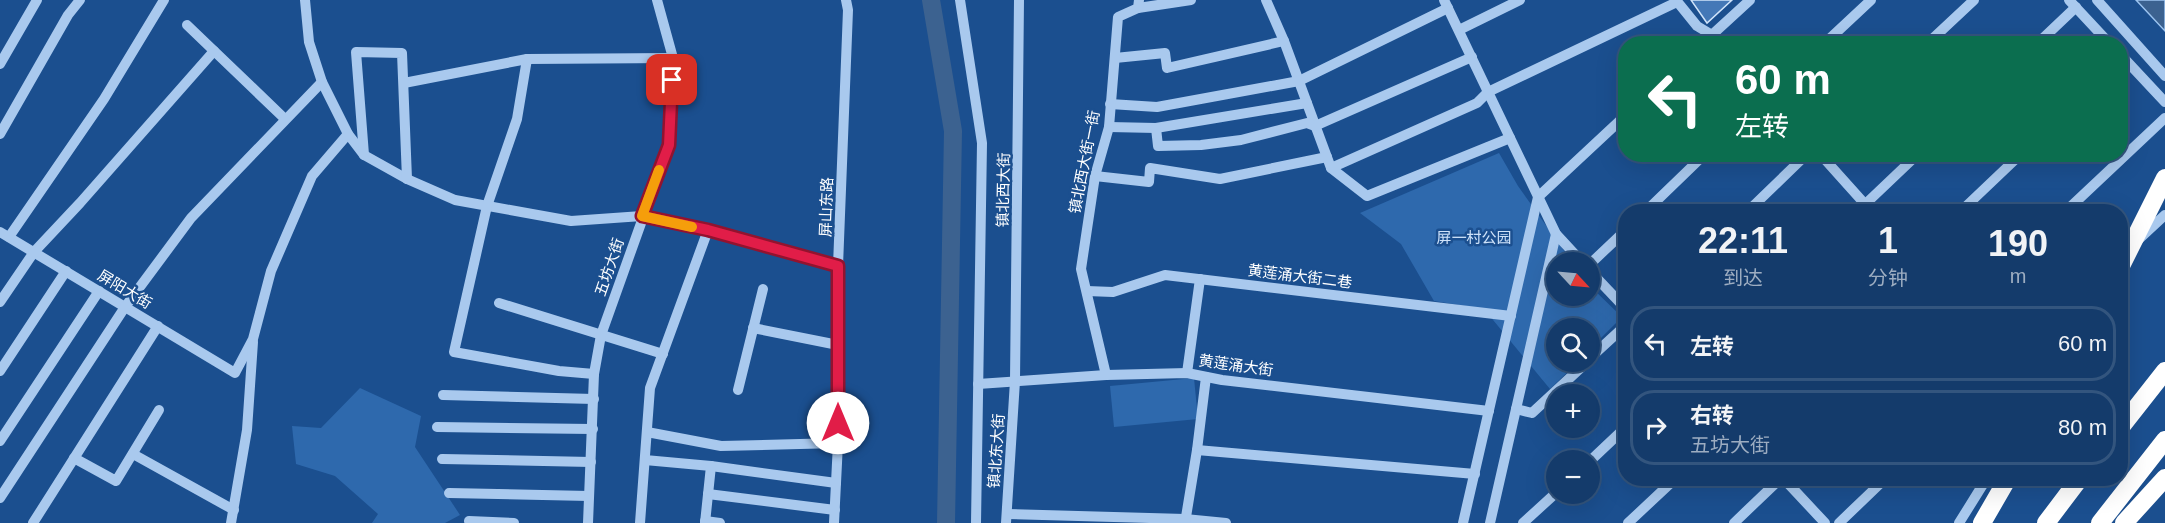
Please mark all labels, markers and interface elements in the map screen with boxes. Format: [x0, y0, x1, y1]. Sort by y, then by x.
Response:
pin [646, 54, 697, 105]
text: 60 m [1735, 56, 1831, 103]
icon: left [1636, 60, 1714, 138]
icon: arrive [655, 63, 688, 96]
street label: 镇北西大街一街 [1066, 109, 1102, 215]
text: 左转 [1735, 112, 1789, 142]
street label: 镇北西大街 [994, 152, 1012, 228]
street label: 屏山东路 [816, 177, 836, 237]
text: 22:11 [1698, 220, 1788, 261]
text: 1 [1878, 220, 1898, 261]
text: 190 [1988, 223, 2048, 264]
park label: 屏一村公园 [1436, 229, 1512, 246]
street label: 五坊大街 [591, 236, 627, 298]
north arrow [1546, 252, 1600, 306]
map controls [1546, 252, 1600, 504]
street label: 黄莲涌大街二巷 [1247, 261, 1353, 291]
text: m [2010, 265, 2026, 287]
street label: 屏阳大街 [95, 266, 155, 312]
text: 到达 [1723, 267, 1763, 289]
text: 分钟 [1868, 267, 1908, 289]
button: search [1546, 318, 1600, 372]
icon: left [1639, 327, 1672, 360]
text: 60 m [2058, 331, 2107, 356]
text: 左转 [1690, 334, 1734, 359]
street label: 黄莲涌大街 [1198, 351, 1274, 379]
button: + [1546, 384, 1600, 438]
position arrow [806, 391, 870, 455]
text: 右转 [1690, 403, 1734, 428]
icon: right [1639, 411, 1672, 444]
street label: 镇北东大街 [985, 413, 1007, 489]
text: 80 m [2058, 415, 2107, 440]
text: 五坊大街 [1690, 434, 1770, 456]
button: − [1546, 450, 1600, 504]

